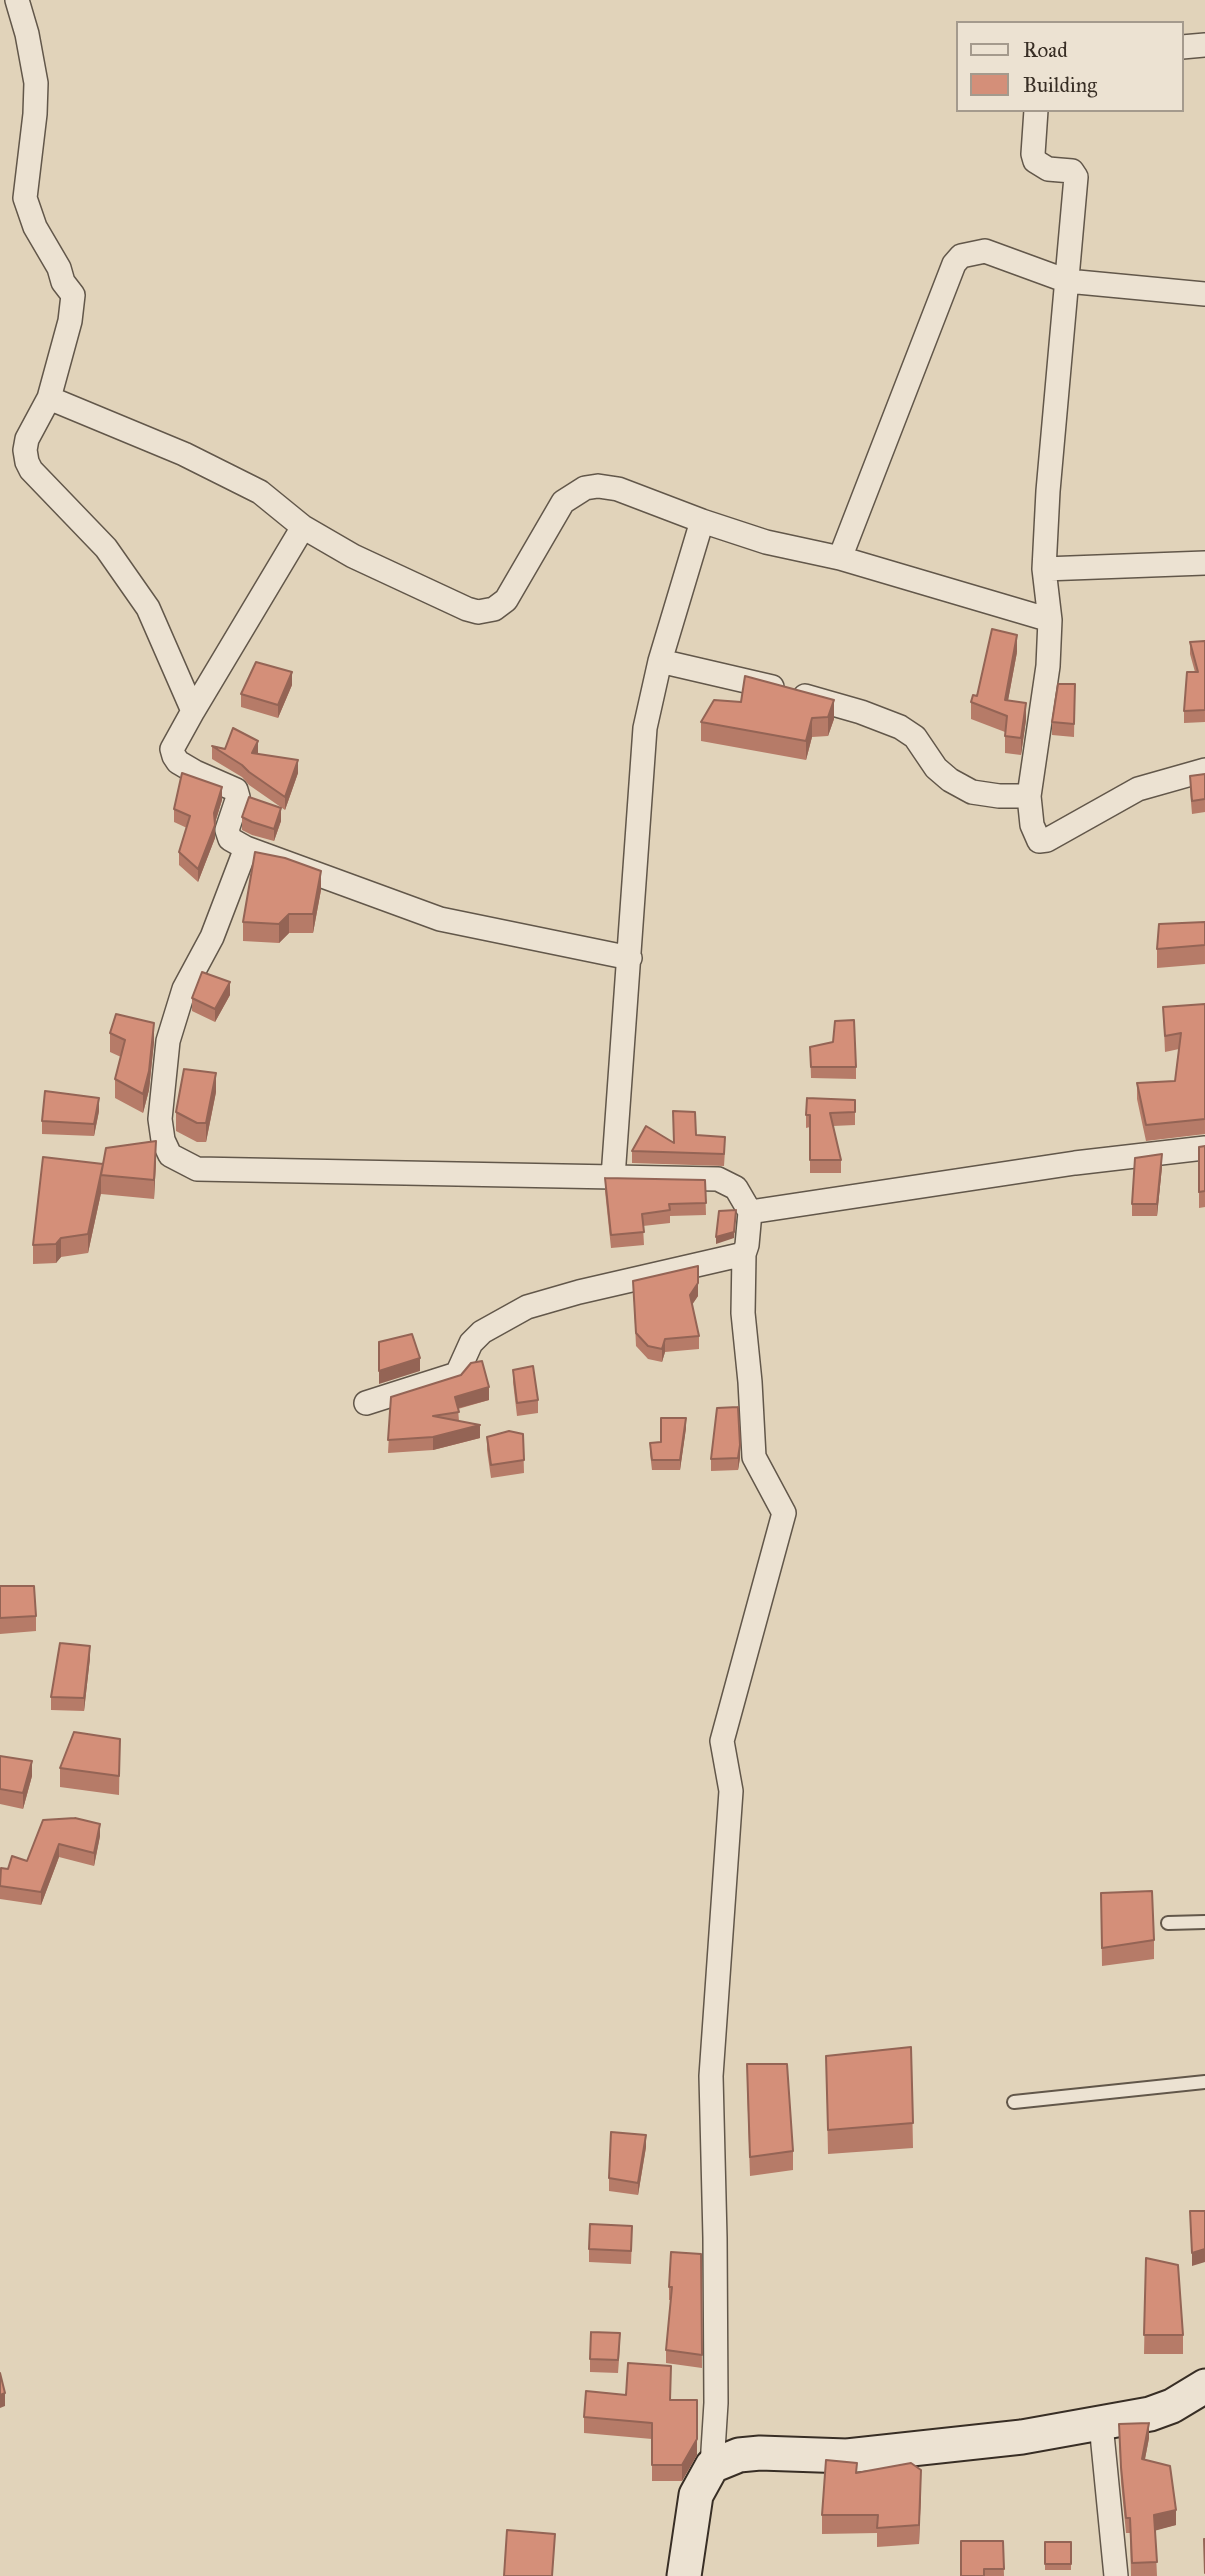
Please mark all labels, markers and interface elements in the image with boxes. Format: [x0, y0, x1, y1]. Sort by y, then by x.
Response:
legend [956, 21, 1184, 112]
text: Road [1023, 37, 1068, 63]
text: Building [1023, 72, 1097, 98]

